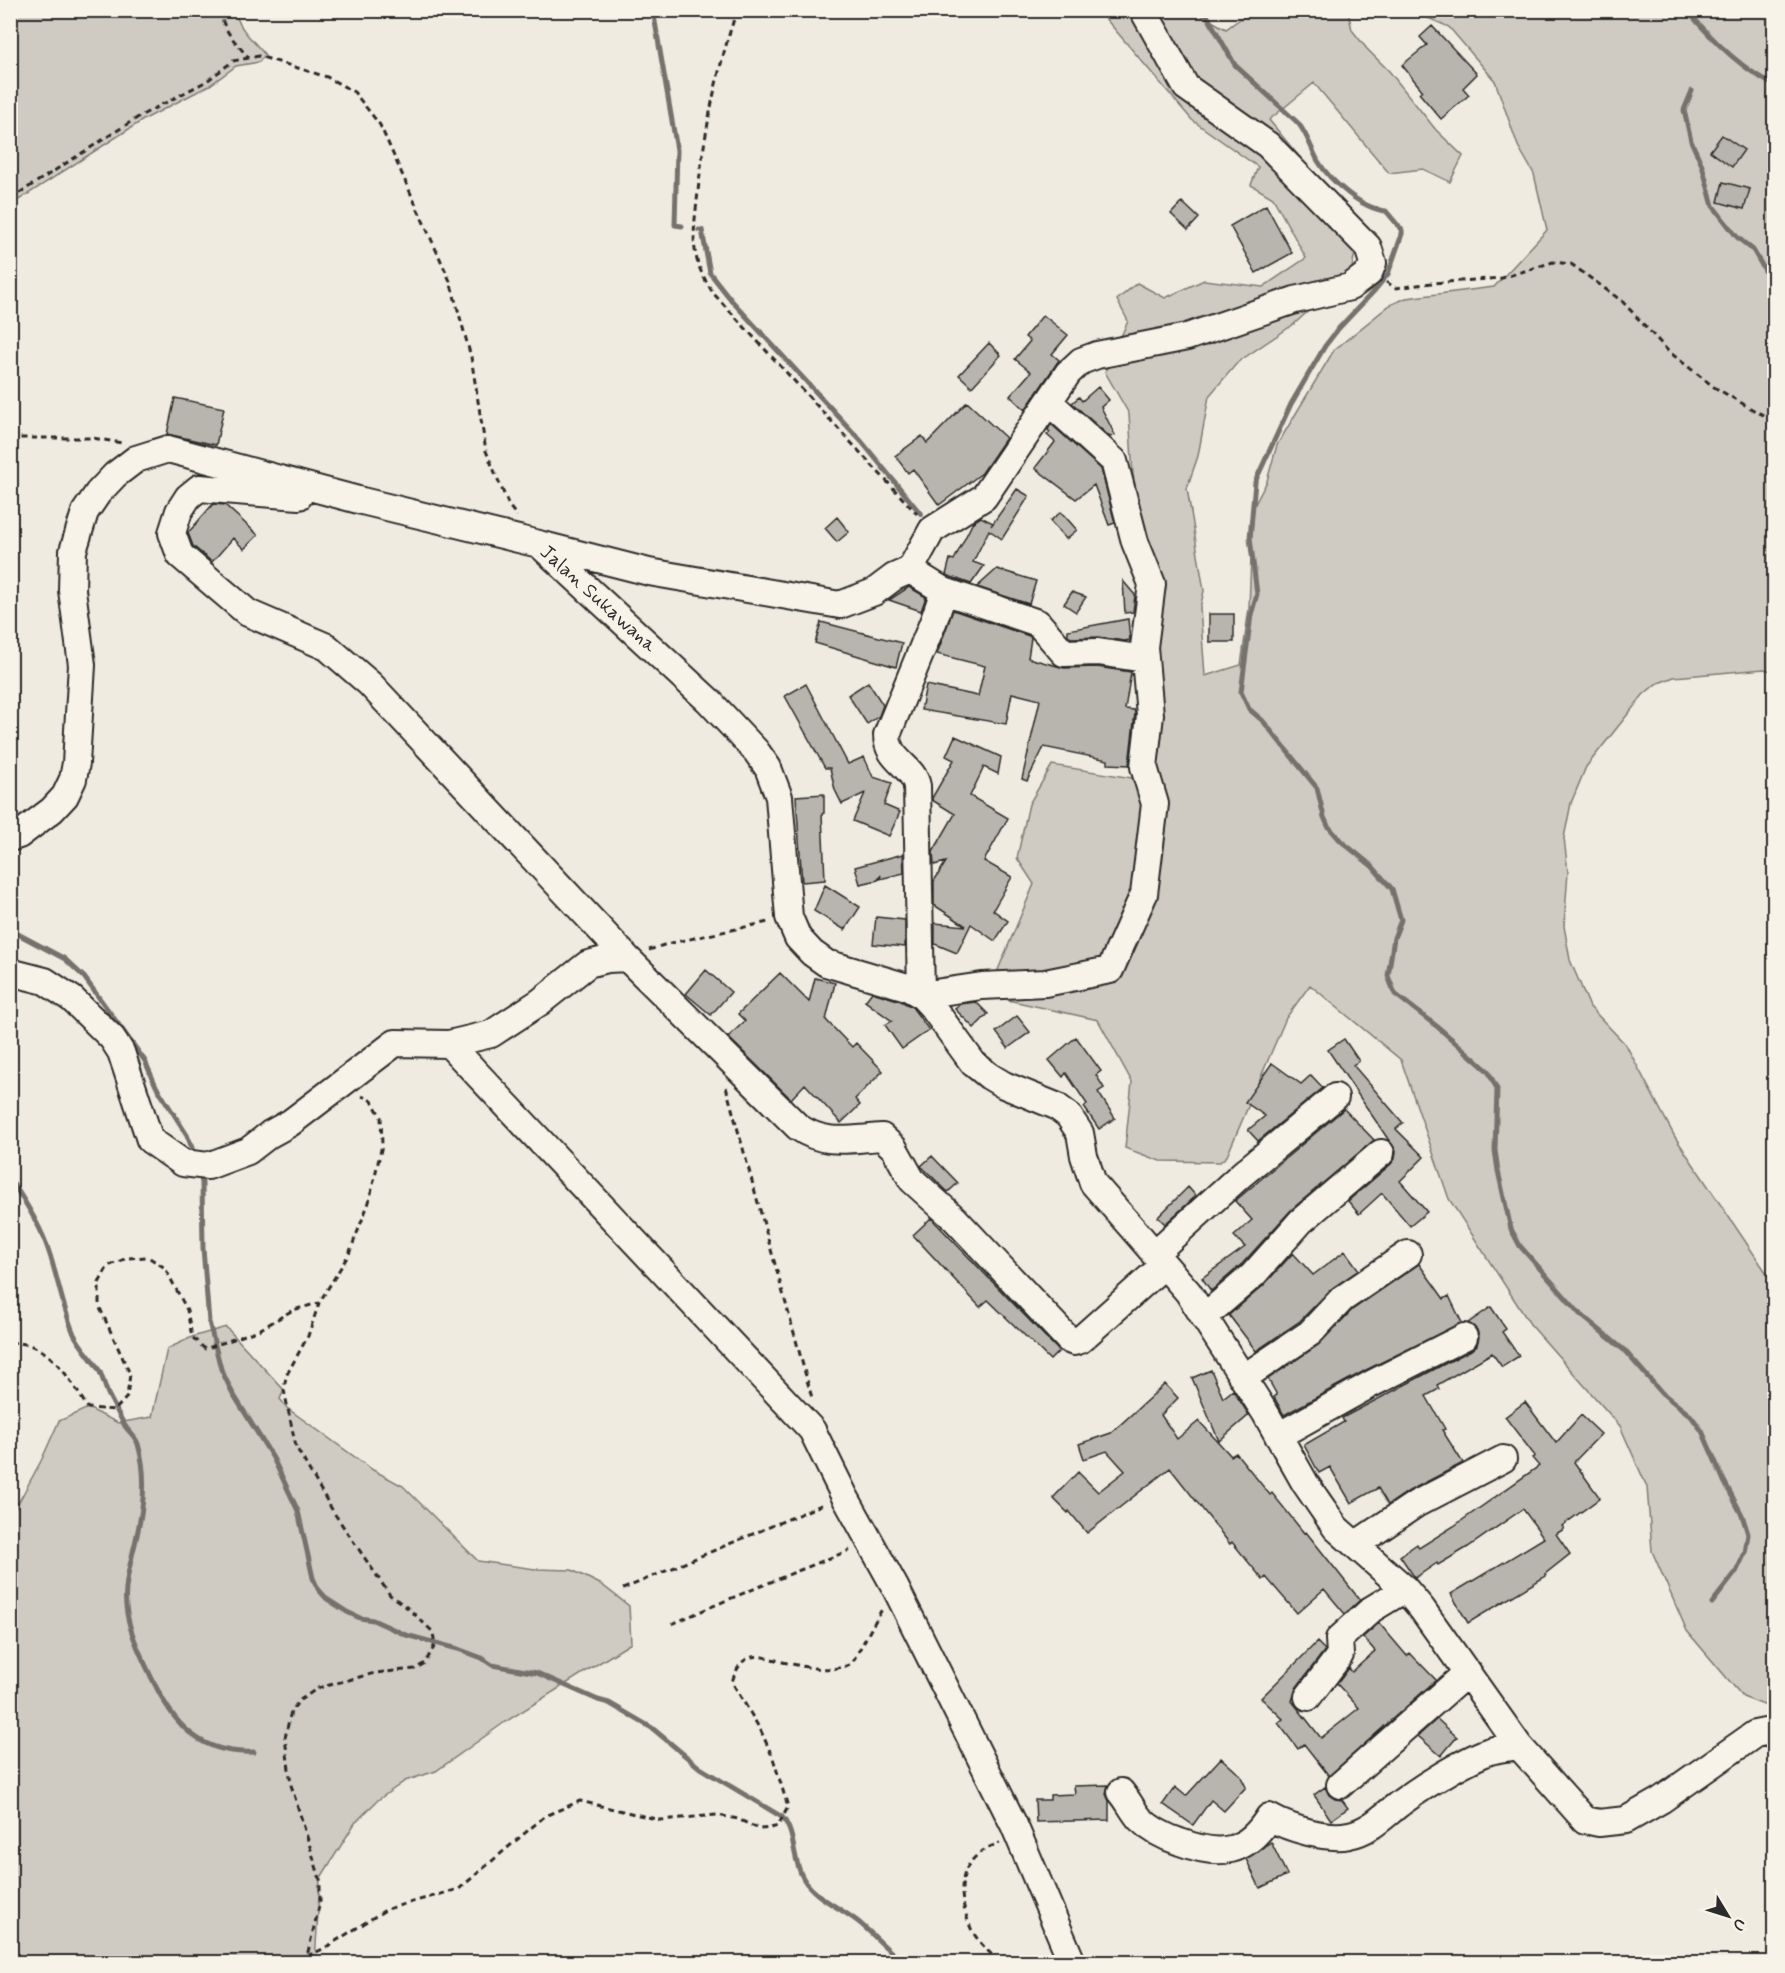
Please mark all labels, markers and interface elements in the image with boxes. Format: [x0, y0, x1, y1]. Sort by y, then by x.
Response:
street label: Jalan Sukawana [534, 539, 663, 659]
north arrow [1698, 1886, 1758, 1946]
text: U [1727, 1914, 1750, 1935]

